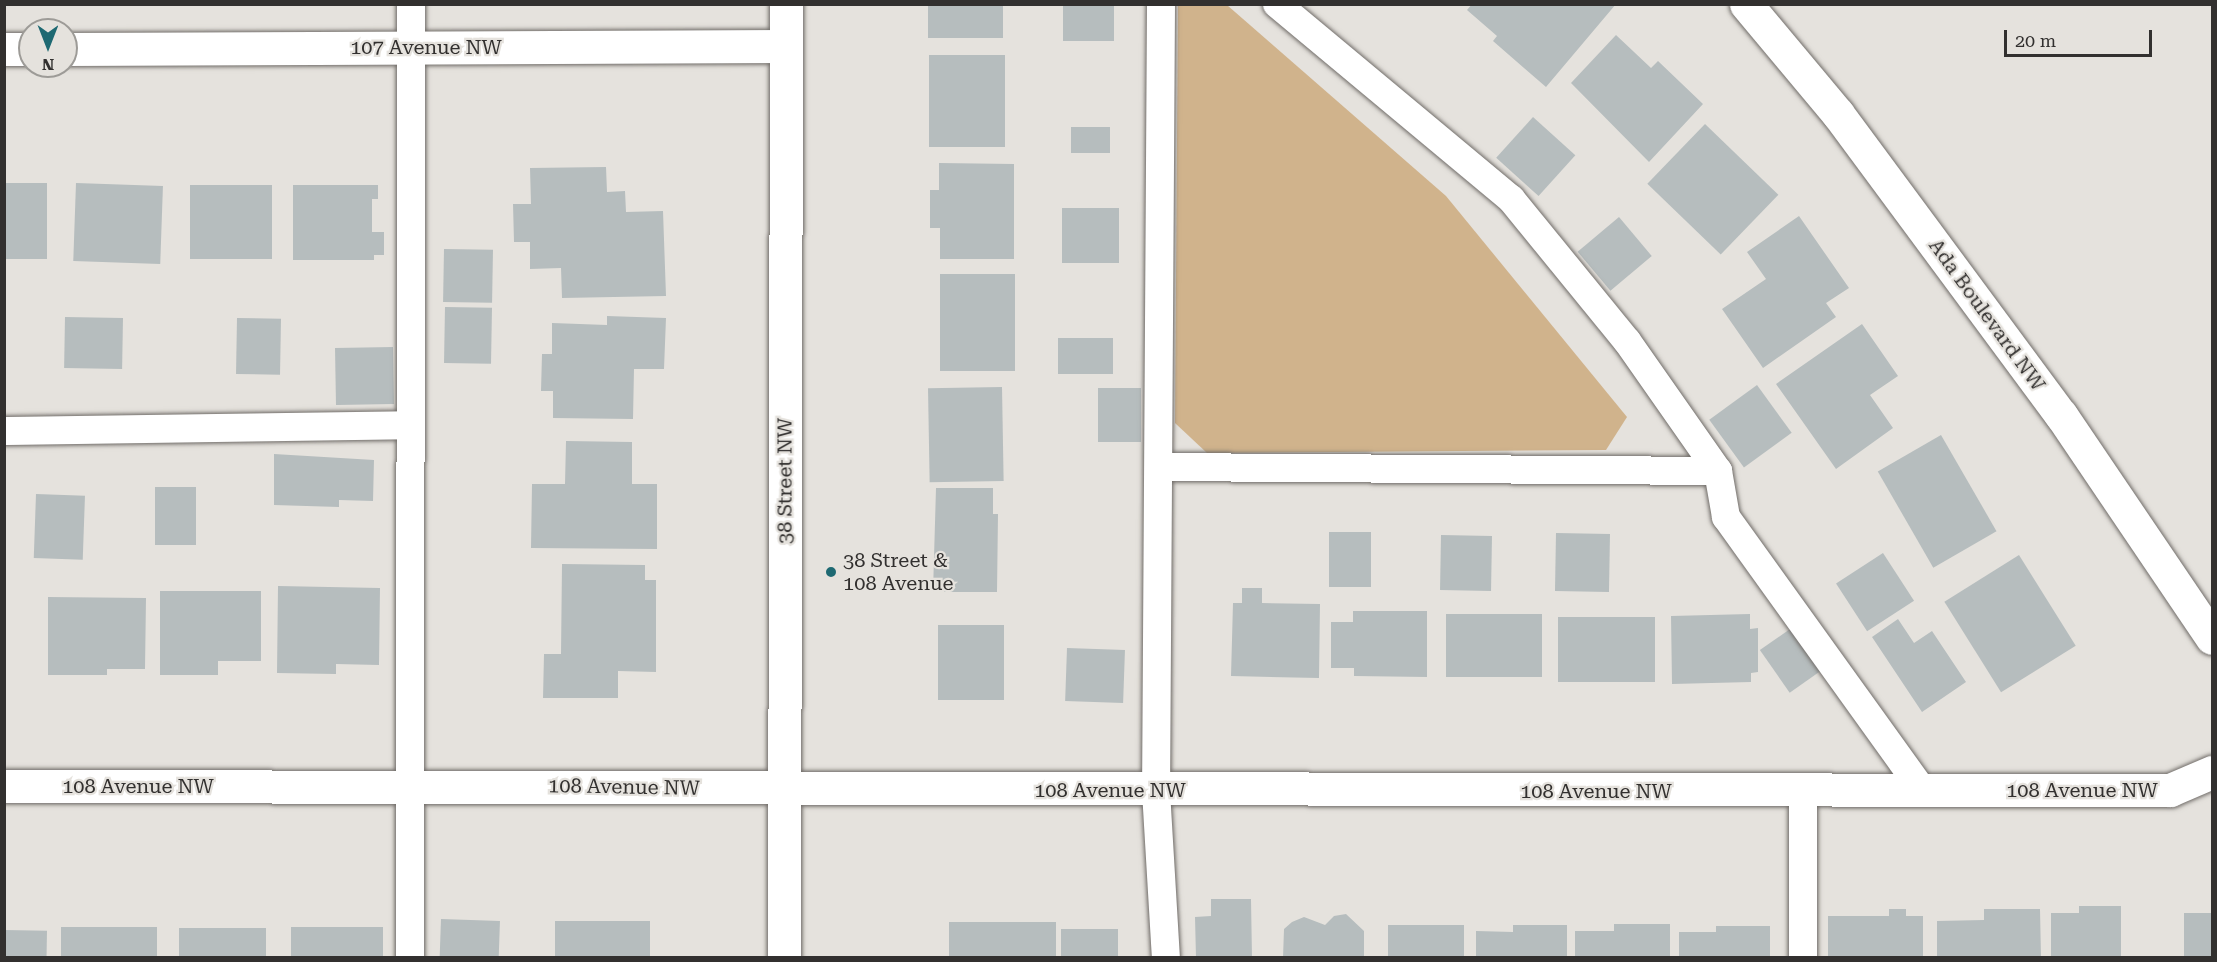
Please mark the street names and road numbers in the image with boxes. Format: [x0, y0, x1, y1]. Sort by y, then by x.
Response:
street label: 107 Avenue NW [350, 35, 502, 59]
street label: Ada Boulevard NW [1924, 234, 2050, 396]
street label: 38 Street NW [773, 418, 797, 544]
street label: 108 Avenue NW [62, 774, 214, 798]
street label: 108 Avenue NW [548, 774, 700, 800]
street label: 108 Avenue NW [1034, 778, 1186, 802]
street label: 108 Avenue NW [2006, 778, 2158, 802]
street label: 108 Avenue NW [1520, 779, 1672, 803]

